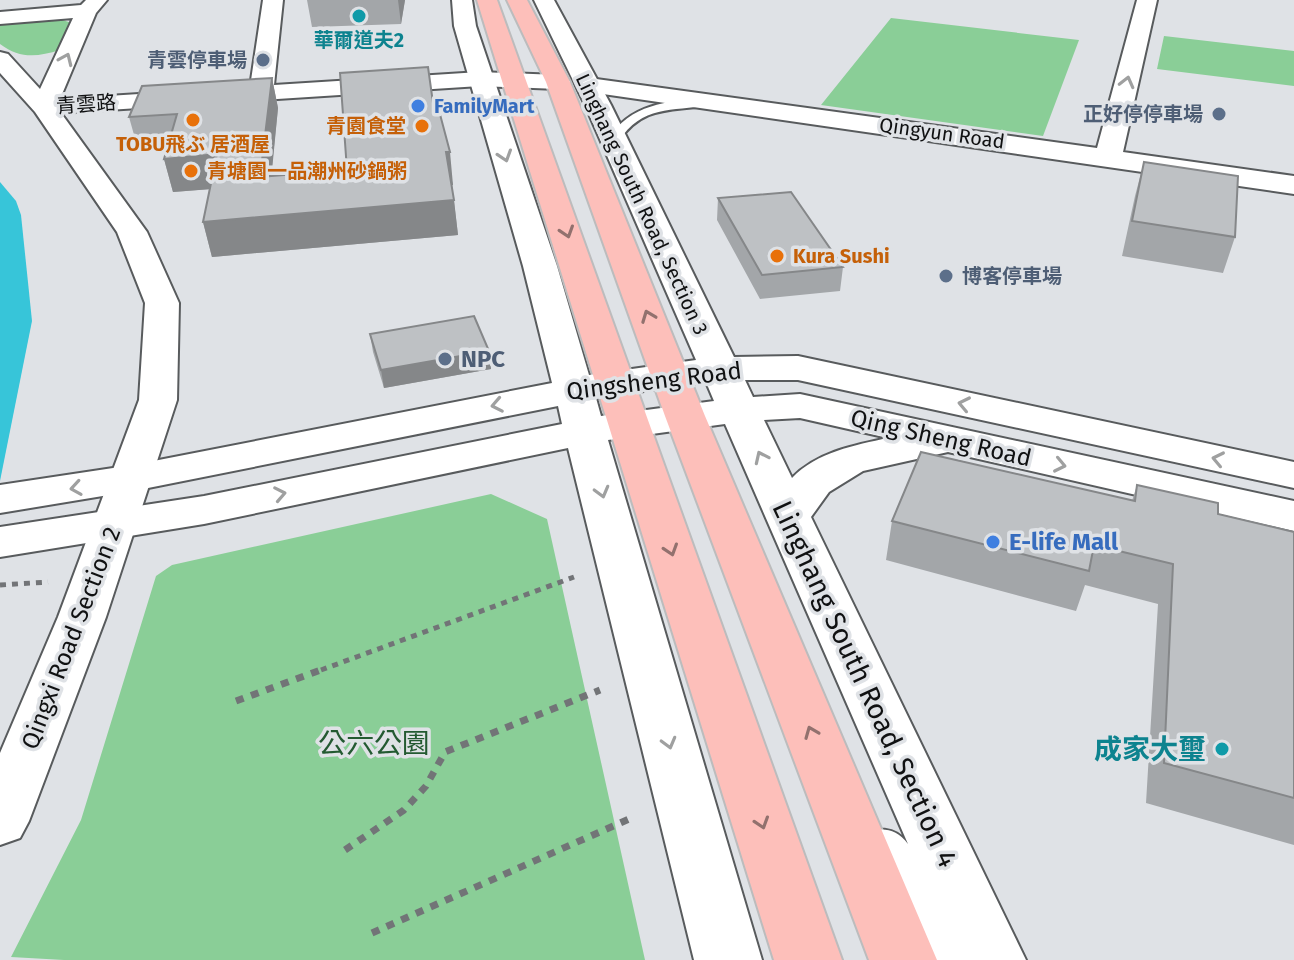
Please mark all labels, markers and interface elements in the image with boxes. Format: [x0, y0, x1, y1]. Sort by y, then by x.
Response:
marker: 華爾道夫2 [350, 7, 368, 25]
place label: 華爾道夫2 [314, 28, 404, 52]
place label: 青雲停車場 [147, 48, 247, 72]
marker: 青雲停車場 [254, 51, 272, 69]
one-way arrow [56, 53, 72, 68]
street label: Linghang South Road, Section 3 [571, 70, 713, 338]
one-way arrow [1117, 76, 1134, 89]
street label: 青雲路 [55, 90, 117, 118]
place label: FamilyMart [434, 94, 535, 118]
marker: FamilyMart [409, 97, 427, 115]
place label: 正好停停車場 [1083, 102, 1203, 126]
marker: 正好停停車場 [1210, 105, 1228, 123]
marker: TOBU飛ぶ 居酒屋 [184, 111, 202, 129]
street label: Qingyun Road [878, 112, 1006, 154]
place label: 青園食堂 [326, 114, 406, 138]
marker: 青園食堂 [413, 117, 431, 135]
place label: TOBU飛ぶ 居酒屋 [116, 132, 270, 156]
one-way arrow [496, 148, 512, 162]
place label: 青塘園一品潮州砂鍋粥 [207, 159, 407, 183]
marker: 青塘園一品潮州砂鍋粥 [182, 162, 200, 180]
one-way arrow [558, 225, 574, 239]
place label: Kura Sushi [793, 244, 890, 268]
marker: Kura Sushi [768, 247, 786, 265]
place label: 博客停車場 [962, 264, 1062, 288]
marker: 博客停車場 [937, 267, 955, 285]
one-way arrow [641, 310, 658, 324]
place label: NPC [461, 345, 505, 373]
marker: NPC [436, 350, 454, 368]
street label: Qingsheng Road [565, 356, 743, 406]
one-way arrow [490, 395, 503, 412]
one-way arrow [957, 396, 971, 413]
street label: Qing Sheng Road [848, 404, 1034, 472]
one-way arrow [755, 450, 771, 465]
one-way arrow [1211, 451, 1225, 468]
one-way arrow [1053, 456, 1066, 473]
one-way arrow [69, 478, 82, 495]
one-way arrow [593, 484, 609, 498]
one-way arrow [273, 486, 286, 503]
street label: Linghang South Road, Section 4 [765, 496, 965, 872]
street label: Qingxi Road Section 2 [16, 523, 126, 753]
place label: E-life Mall [1009, 528, 1119, 556]
marker: E-life Mall [984, 533, 1002, 551]
one-way arrow [662, 542, 678, 556]
one-way arrow [805, 726, 821, 740]
park label: 公六公園 [318, 727, 430, 760]
place label: 成家大璽 [1094, 733, 1206, 766]
one-way arrow [660, 735, 677, 749]
marker: 成家大璽 [1213, 740, 1231, 758]
one-way arrow [753, 816, 769, 830]

